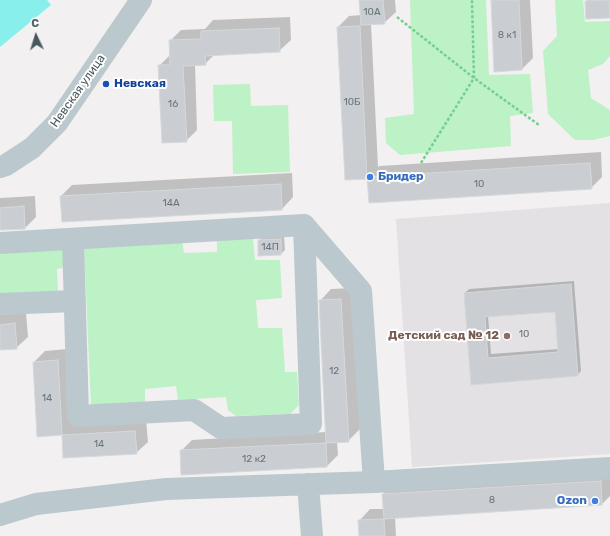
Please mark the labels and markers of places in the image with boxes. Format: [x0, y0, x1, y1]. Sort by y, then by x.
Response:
place label: Невская [114, 77, 166, 91]
marker: Невская [101, 79, 111, 89]
place label: Бридер [378, 170, 424, 184]
marker: Бридер [365, 172, 375, 182]
place label: Детский сад № 12 [388, 329, 499, 343]
marker: Детский сад № 12 [502, 331, 512, 341]
place label: Ozon [557, 494, 587, 508]
marker: Ozon [590, 496, 600, 506]

